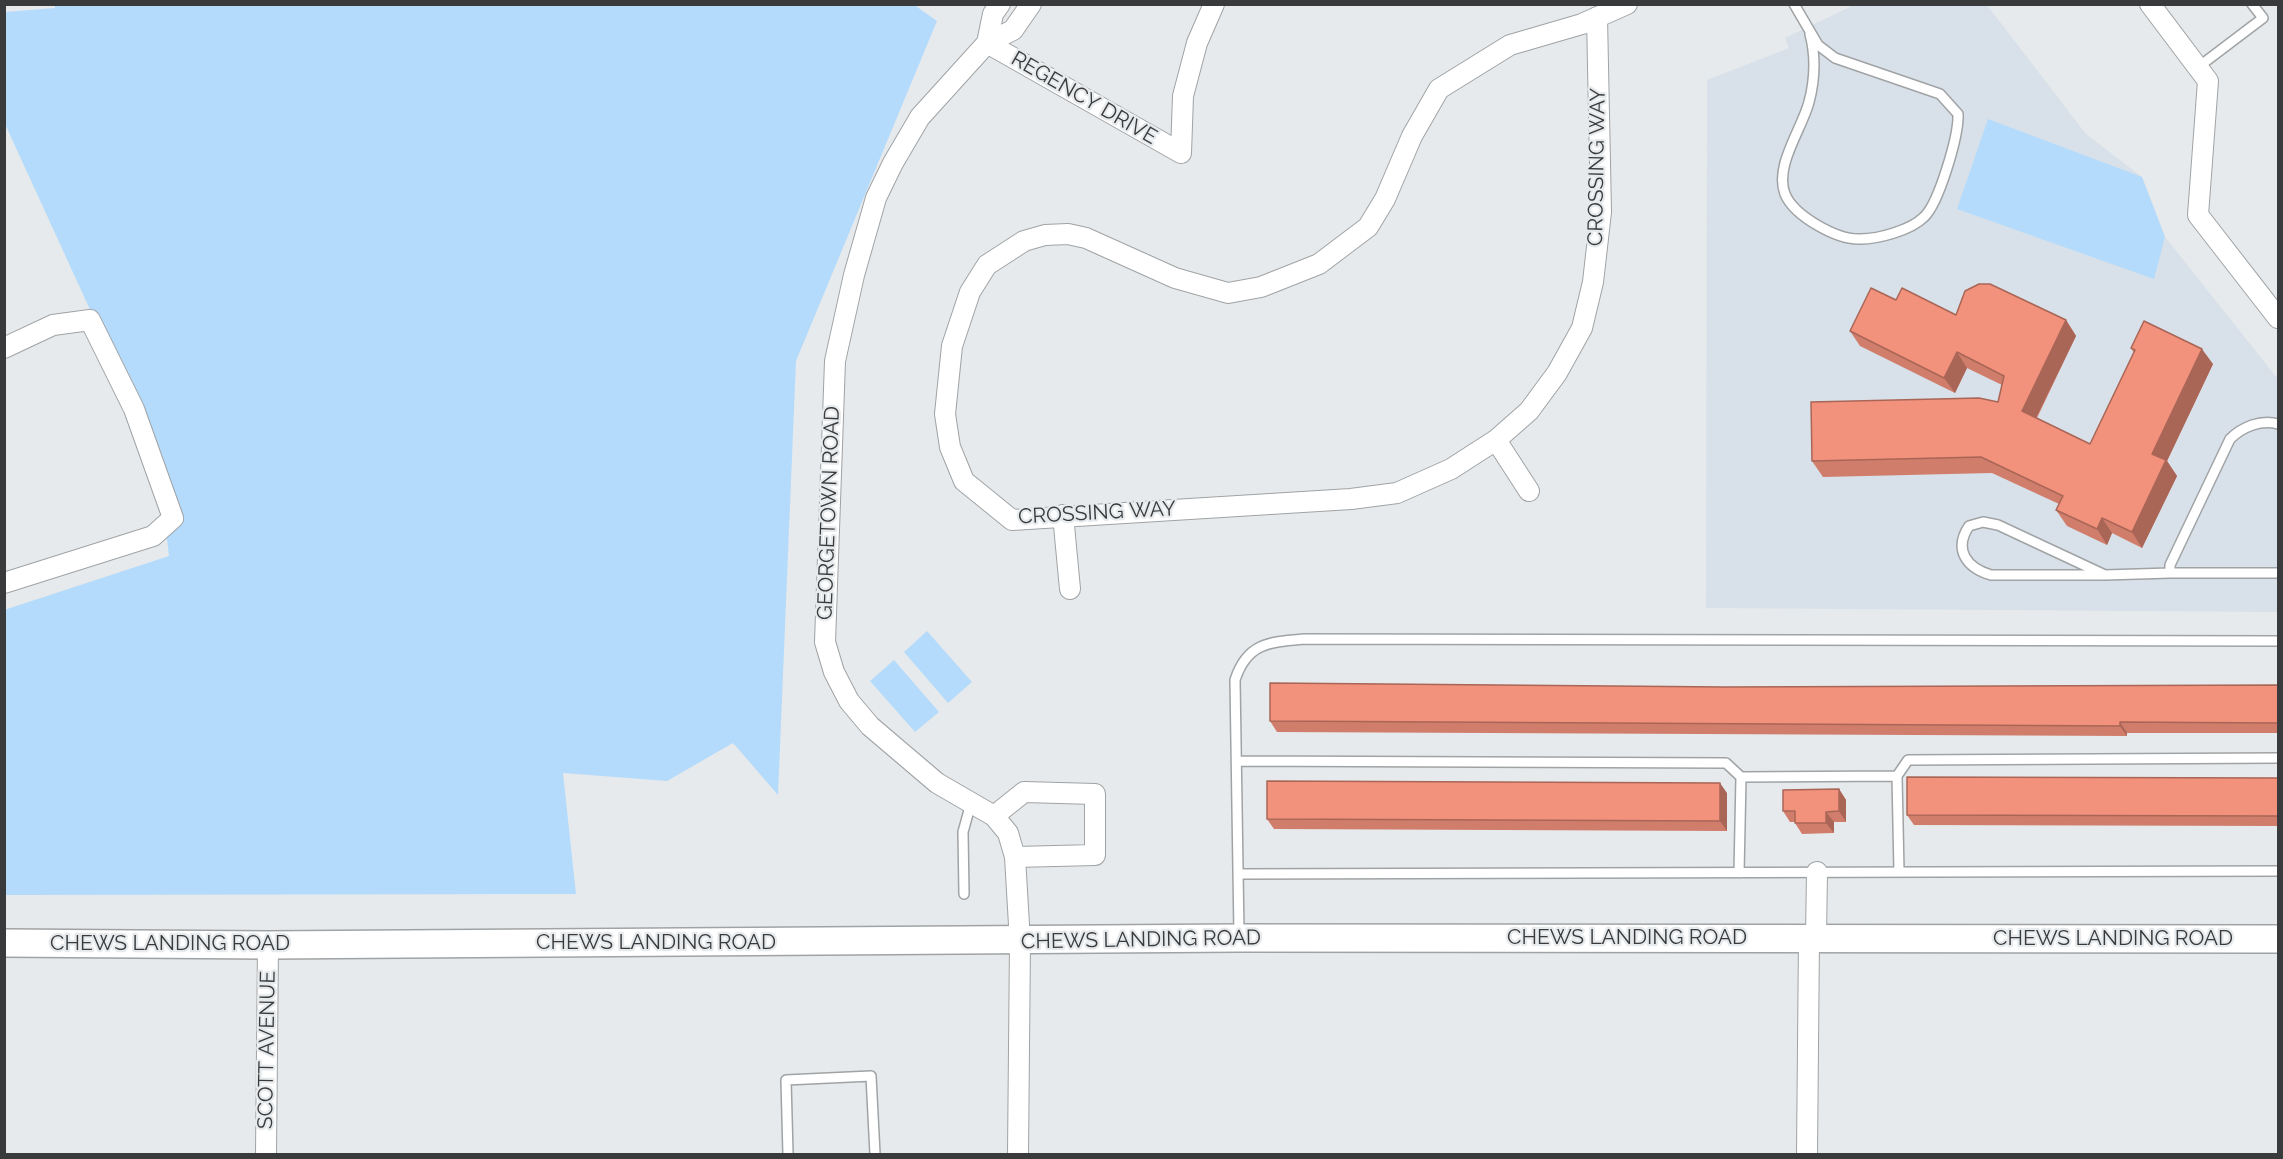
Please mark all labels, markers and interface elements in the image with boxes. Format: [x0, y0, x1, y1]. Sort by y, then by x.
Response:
street label: REGENCY DRIVE [1007, 46, 1161, 150]
street label: CROSSING WAY [1583, 88, 1611, 246]
street label: GEORGETOWN ROAD [813, 406, 845, 620]
street label: CROSSING WAY [1017, 496, 1177, 530]
street label: CHEWS LANDING ROAD [1021, 925, 1261, 955]
street label: CHEWS LANDING ROAD [1507, 925, 1747, 951]
street label: CHEWS LANDING ROAD [1993, 926, 2233, 952]
street label: CHEWS LANDING ROAD [536, 930, 776, 956]
street label: CHEWS LANDING ROAD [50, 931, 290, 957]
street label: SCOTT AVENUE [253, 971, 281, 1129]

